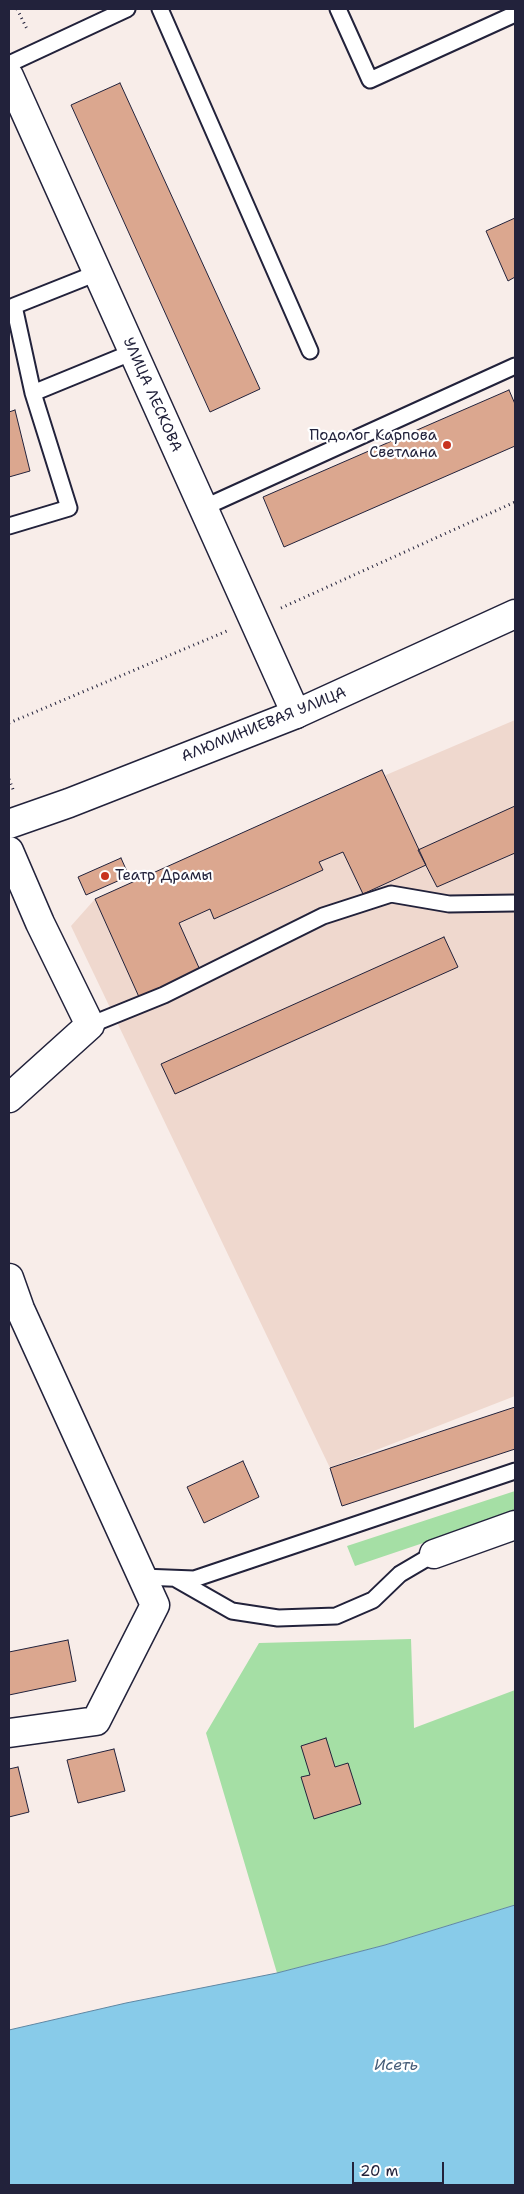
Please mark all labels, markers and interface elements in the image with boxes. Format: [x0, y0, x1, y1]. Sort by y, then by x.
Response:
street label: УЛИЦА ЛЕСКОВА [119, 335, 185, 455]
place label: Подолог Карпова Светлана [309, 427, 437, 462]
marker: Подолог Карпова Светлана [441, 439, 453, 451]
street label: АЛЮМИНИЕВАЯ УЛИЦА [179, 684, 349, 766]
place label: Театр Драмы [115, 867, 212, 885]
marker: Театр Драмы [99, 870, 111, 882]
water label: Исеть [374, 2056, 418, 2076]
scale bar [354, 2152, 446, 2184]
text: 20 m [360, 2161, 399, 2181]

